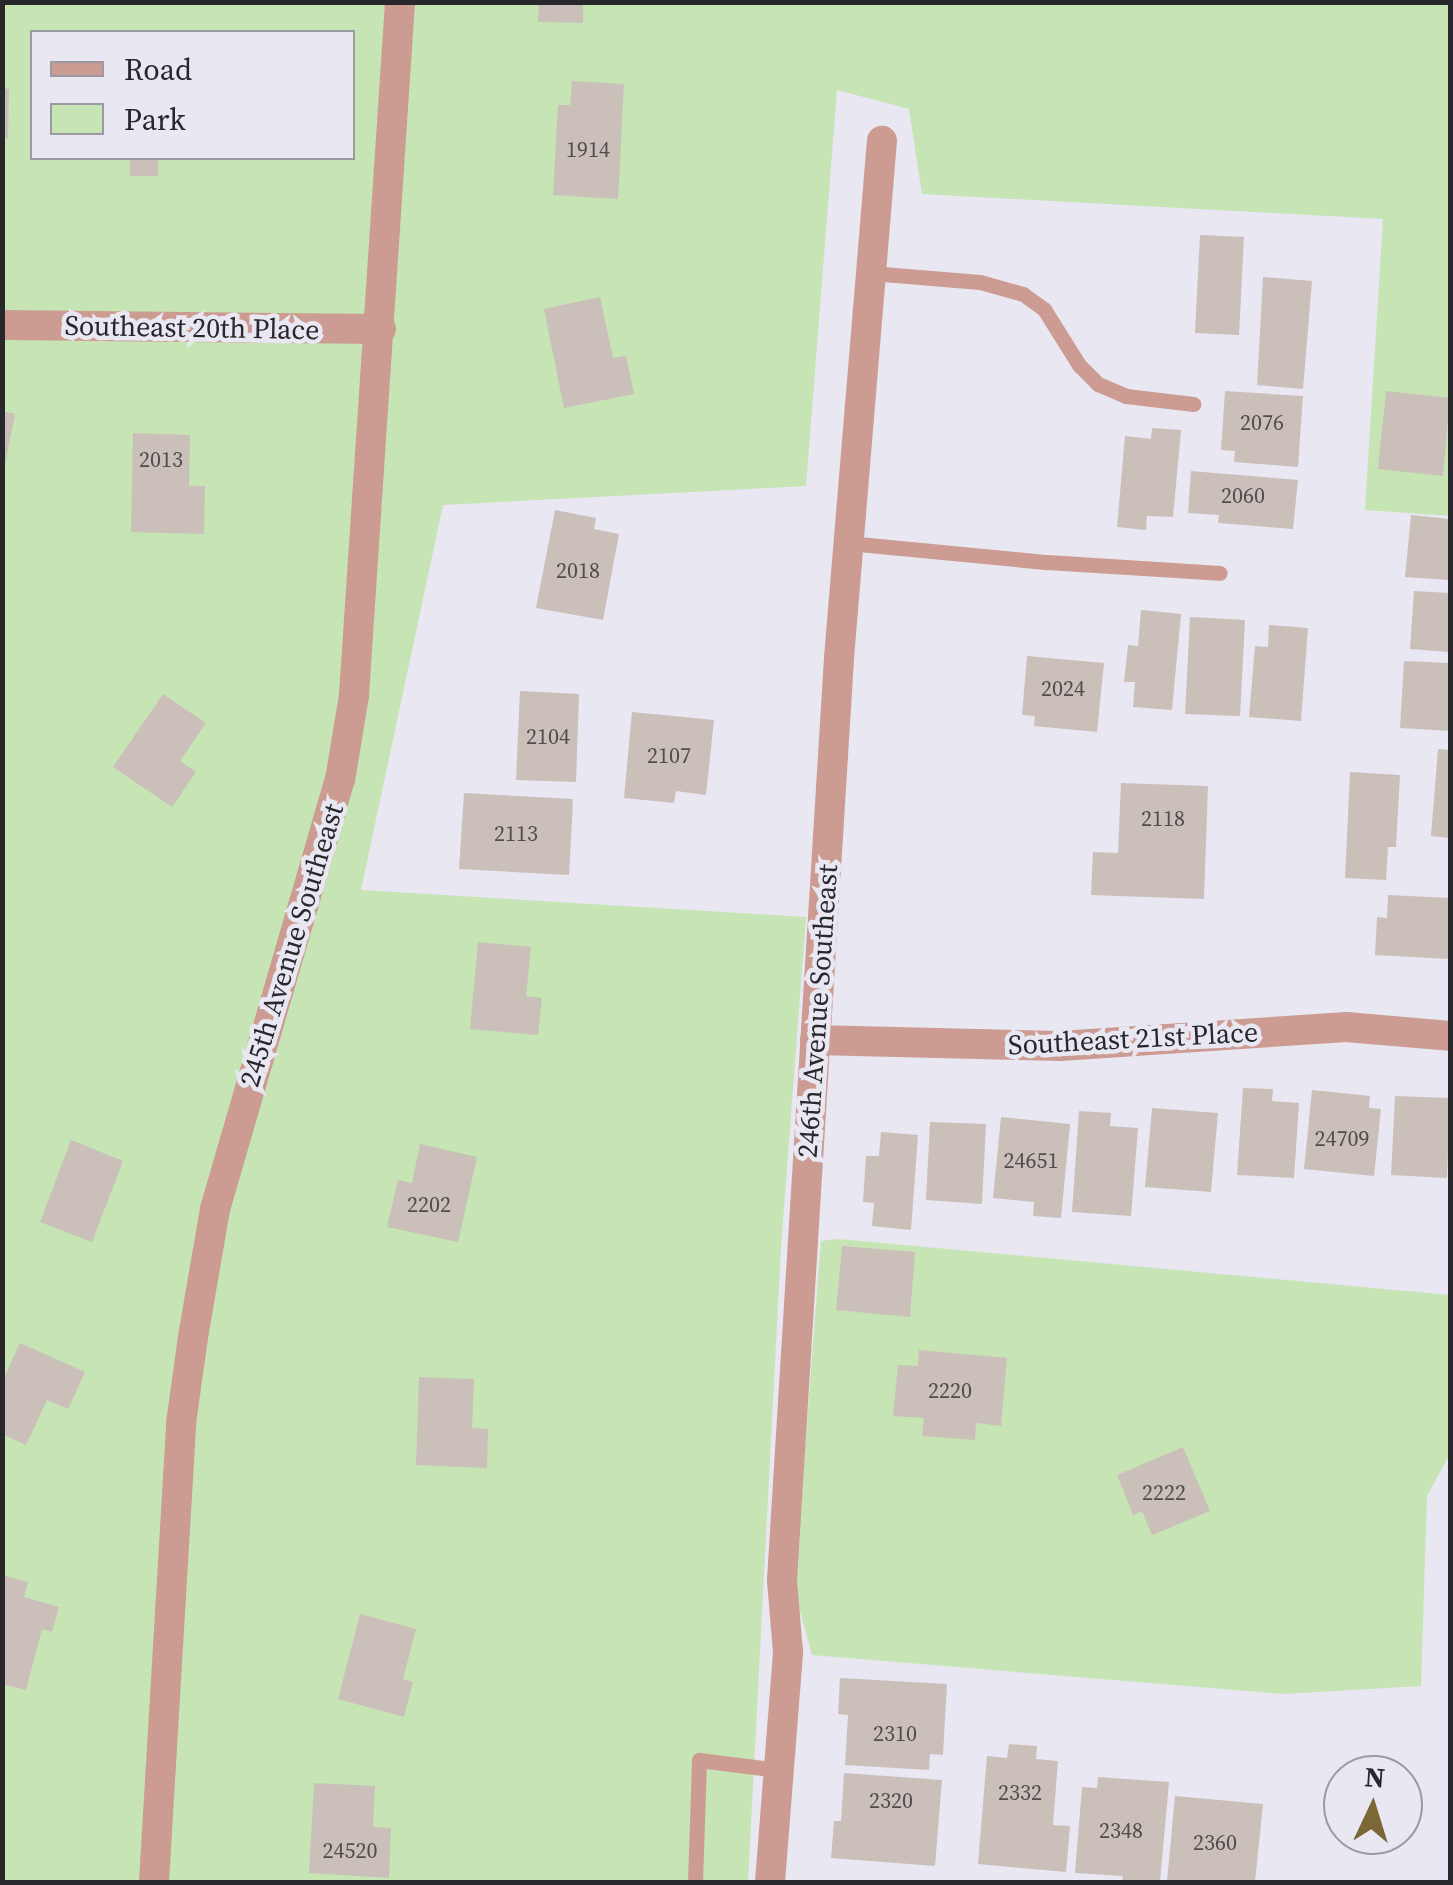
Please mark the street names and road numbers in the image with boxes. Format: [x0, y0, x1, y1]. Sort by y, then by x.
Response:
street label: Southeast 20th Place [64, 308, 320, 346]
street label: 245th Avenue Southeast [232, 799, 350, 1091]
street label: 246th Avenue Southeast [790, 863, 844, 1159]
street label: Southeast 21st Place [1007, 1015, 1259, 1061]

